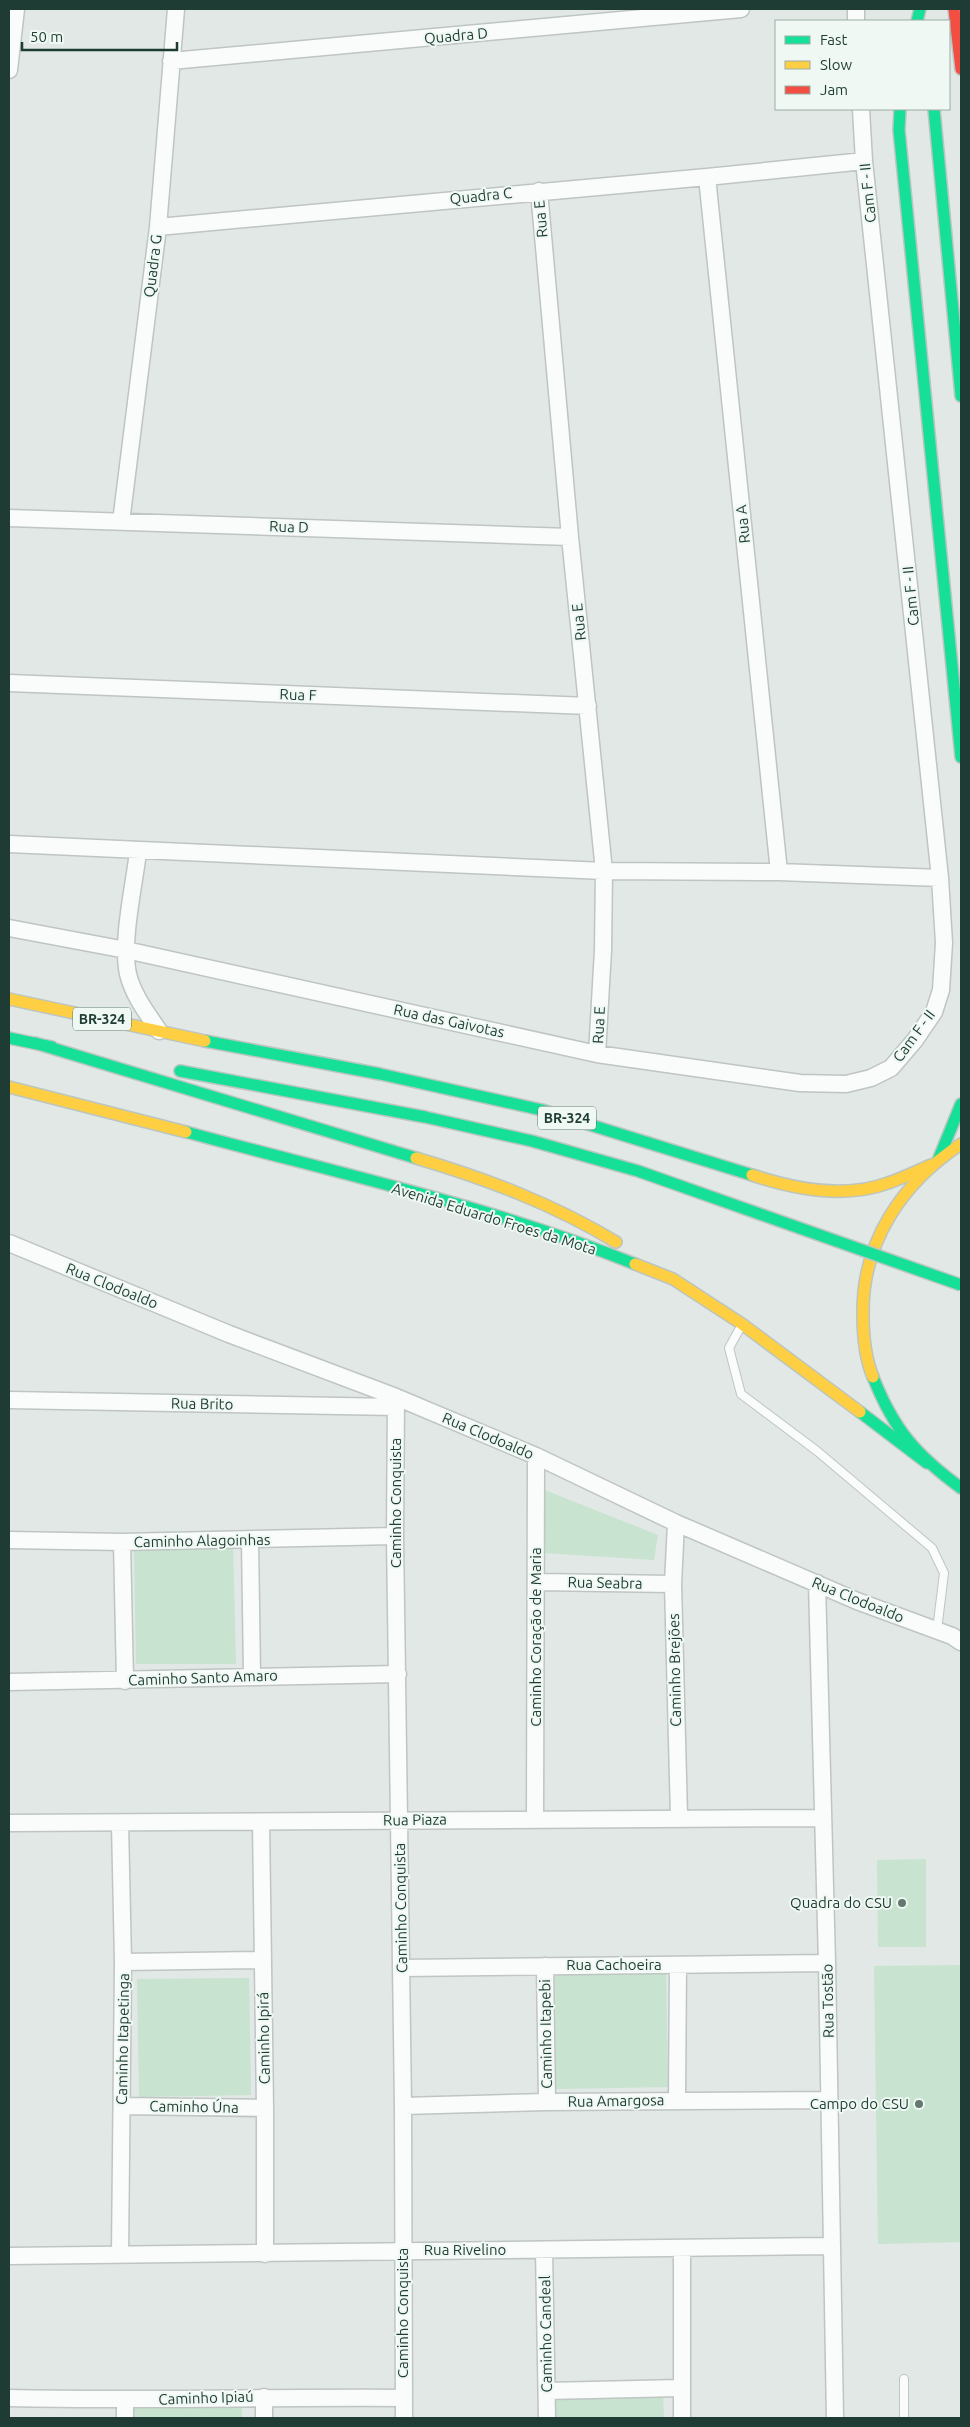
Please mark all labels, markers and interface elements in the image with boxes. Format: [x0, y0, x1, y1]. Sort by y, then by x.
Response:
scale bar [22, 20, 178, 52]
legend [775, 20, 950, 110]
street label: Quadra D [423, 24, 489, 47]
text: 50 m [30, 28, 63, 45]
text: Fast [820, 31, 848, 48]
text: Slow [820, 56, 853, 73]
text: Jam [820, 81, 848, 98]
street label: Cam F - II [856, 162, 879, 224]
street label: Quadra C [449, 184, 513, 207]
street label: Rua E [530, 200, 551, 238]
street label: Quadra G [140, 233, 165, 298]
street label: Rua A [732, 504, 753, 544]
street label: Rua D [269, 517, 309, 536]
street label: Cam F - II [899, 565, 922, 627]
street label: Rua E [568, 603, 589, 642]
street label: Rua F [279, 685, 317, 704]
street label: Rua das Gaivotas [392, 1000, 506, 1041]
street label: Rua E [589, 1006, 608, 1044]
street label: Cam F - II [889, 1006, 938, 1065]
road number: BR-324 [73, 1008, 131, 1030]
road number: BR-324 [538, 1106, 596, 1130]
street label: Avenida Eduardo Froes da Mota [390, 1179, 598, 1258]
street label: Rua Clodoaldo [64, 1259, 161, 1312]
street label: Rua Brito [171, 1394, 233, 1413]
street label: Rua Clodoaldo [440, 1409, 536, 1462]
street label: Caminho Conquista [387, 1438, 404, 1568]
street label: Caminho Alagoinhas [134, 1531, 270, 1550]
street label: Caminho Coração de Maria [527, 1547, 544, 1727]
street label: Rua Seabra [567, 1573, 643, 1592]
street label: Rua Clodoaldo [810, 1573, 907, 1626]
street label: Caminho Brejões [665, 1613, 684, 1727]
street label: Caminho Santo Amaro [128, 1666, 278, 1689]
street label: Rua Piaza [383, 1810, 447, 1829]
street label: Caminho Conquista [391, 1843, 410, 1973]
place label: Quadra do CSU [790, 1894, 892, 1911]
marker: Quadra do CSU [896, 1897, 908, 1909]
street label: Rua Cachoeira [566, 1956, 662, 1973]
street label: Rua Tostão [818, 1964, 837, 2038]
street label: Caminho Itapetinga [113, 1973, 132, 2105]
street label: Caminho Itapebi [536, 1979, 555, 2089]
street label: Caminho Ipirá [254, 1992, 273, 2084]
street label: Rua Amargosa [567, 2091, 665, 2110]
place label: Campo do CSU [810, 2095, 909, 2112]
street label: Caminho Úna [149, 2097, 239, 2116]
marker: Campo do CSU [913, 2098, 925, 2110]
street label: Rua Rivelino [424, 2241, 506, 2258]
street label: Caminho Conquista [394, 2248, 411, 2378]
street label: Caminho Candeal [536, 2275, 555, 2393]
street label: Caminho Ipiaú [158, 2387, 254, 2408]

